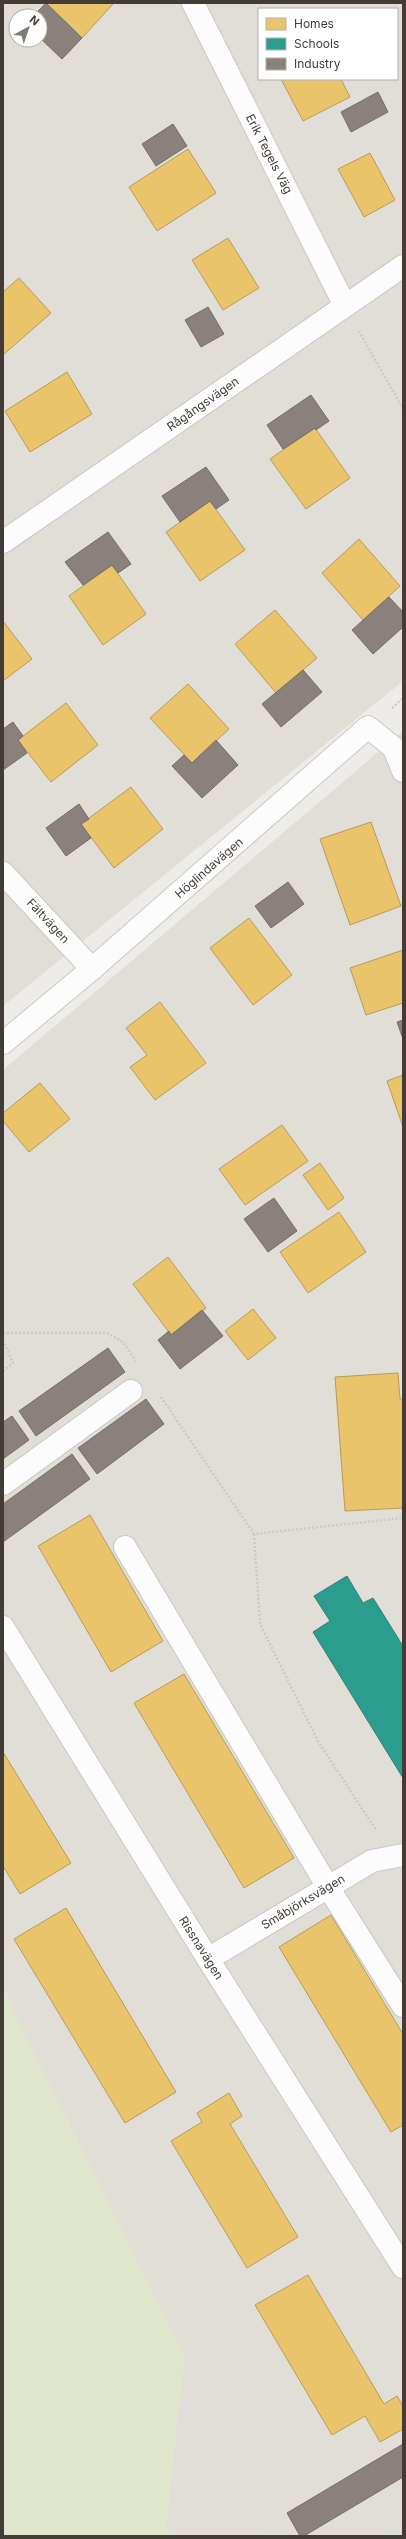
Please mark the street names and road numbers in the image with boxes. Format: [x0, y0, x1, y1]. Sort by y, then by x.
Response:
street label: Erik Tegels Väg [243, 111, 296, 196]
street label: Rågångsvägen [164, 373, 241, 434]
street label: Höglindavägen [172, 834, 246, 901]
street label: Fältvägen [24, 895, 73, 946]
street label: Småbjörksvägen [258, 1871, 347, 1932]
street label: Rissnavägen [176, 1913, 227, 1982]

